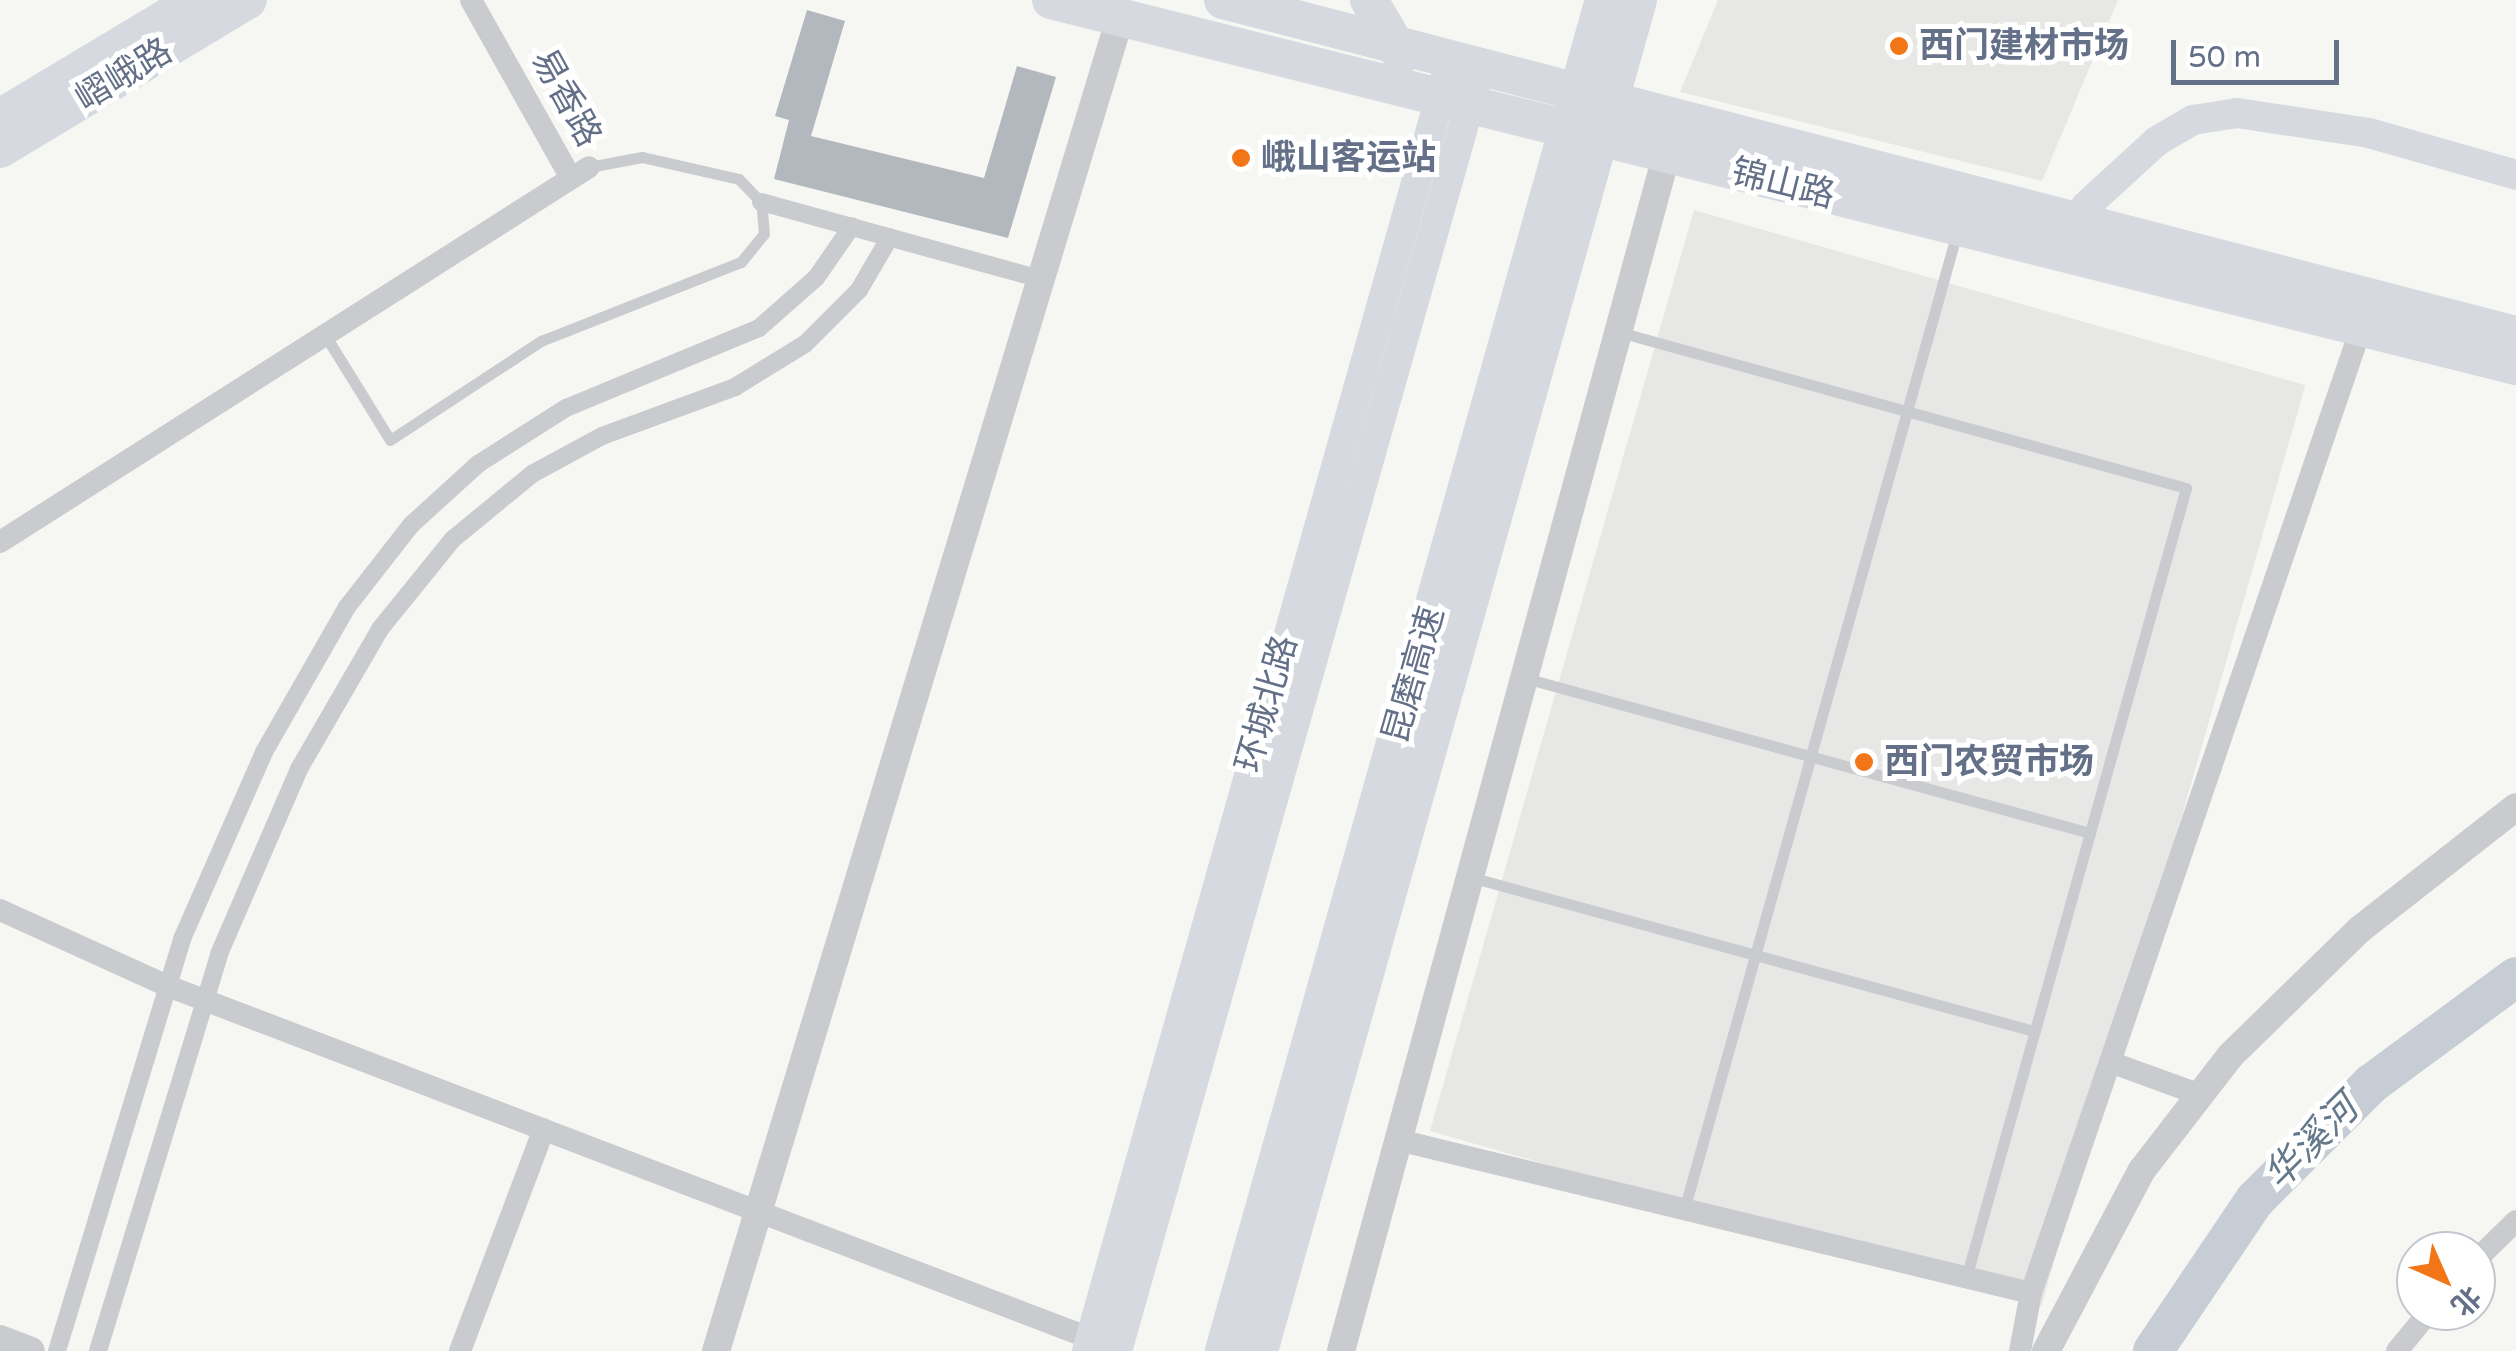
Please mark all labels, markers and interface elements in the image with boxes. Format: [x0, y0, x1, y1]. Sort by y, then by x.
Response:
scale bar [2176, 20, 2344, 82]
place label: 西门建材市场 [1919, 25, 2129, 67]
street label: 嶍峨路 [68, 30, 180, 120]
marker: 西门建材市场 [1888, 35, 1910, 57]
text: 50 m [2188, 39, 2261, 76]
street label: 易香路 [522, 42, 610, 154]
place label: 峨山客运站 [1261, 137, 1436, 179]
marker: 峨山客运站 [1230, 147, 1252, 169]
street label: 锦山路 [1727, 151, 1839, 217]
street label: 昆磨高速 [1375, 602, 1453, 748]
street label: 环城北路 [1228, 631, 1306, 777]
place label: 西门农贸市场 [1884, 741, 2094, 783]
marker: 西门农贸市场 [1853, 751, 1875, 773]
water label: 华溪河 [2256, 1087, 2368, 1199]
north arrow [2396, 1231, 2496, 1331]
text: 北 [2444, 1279, 2488, 1323]

